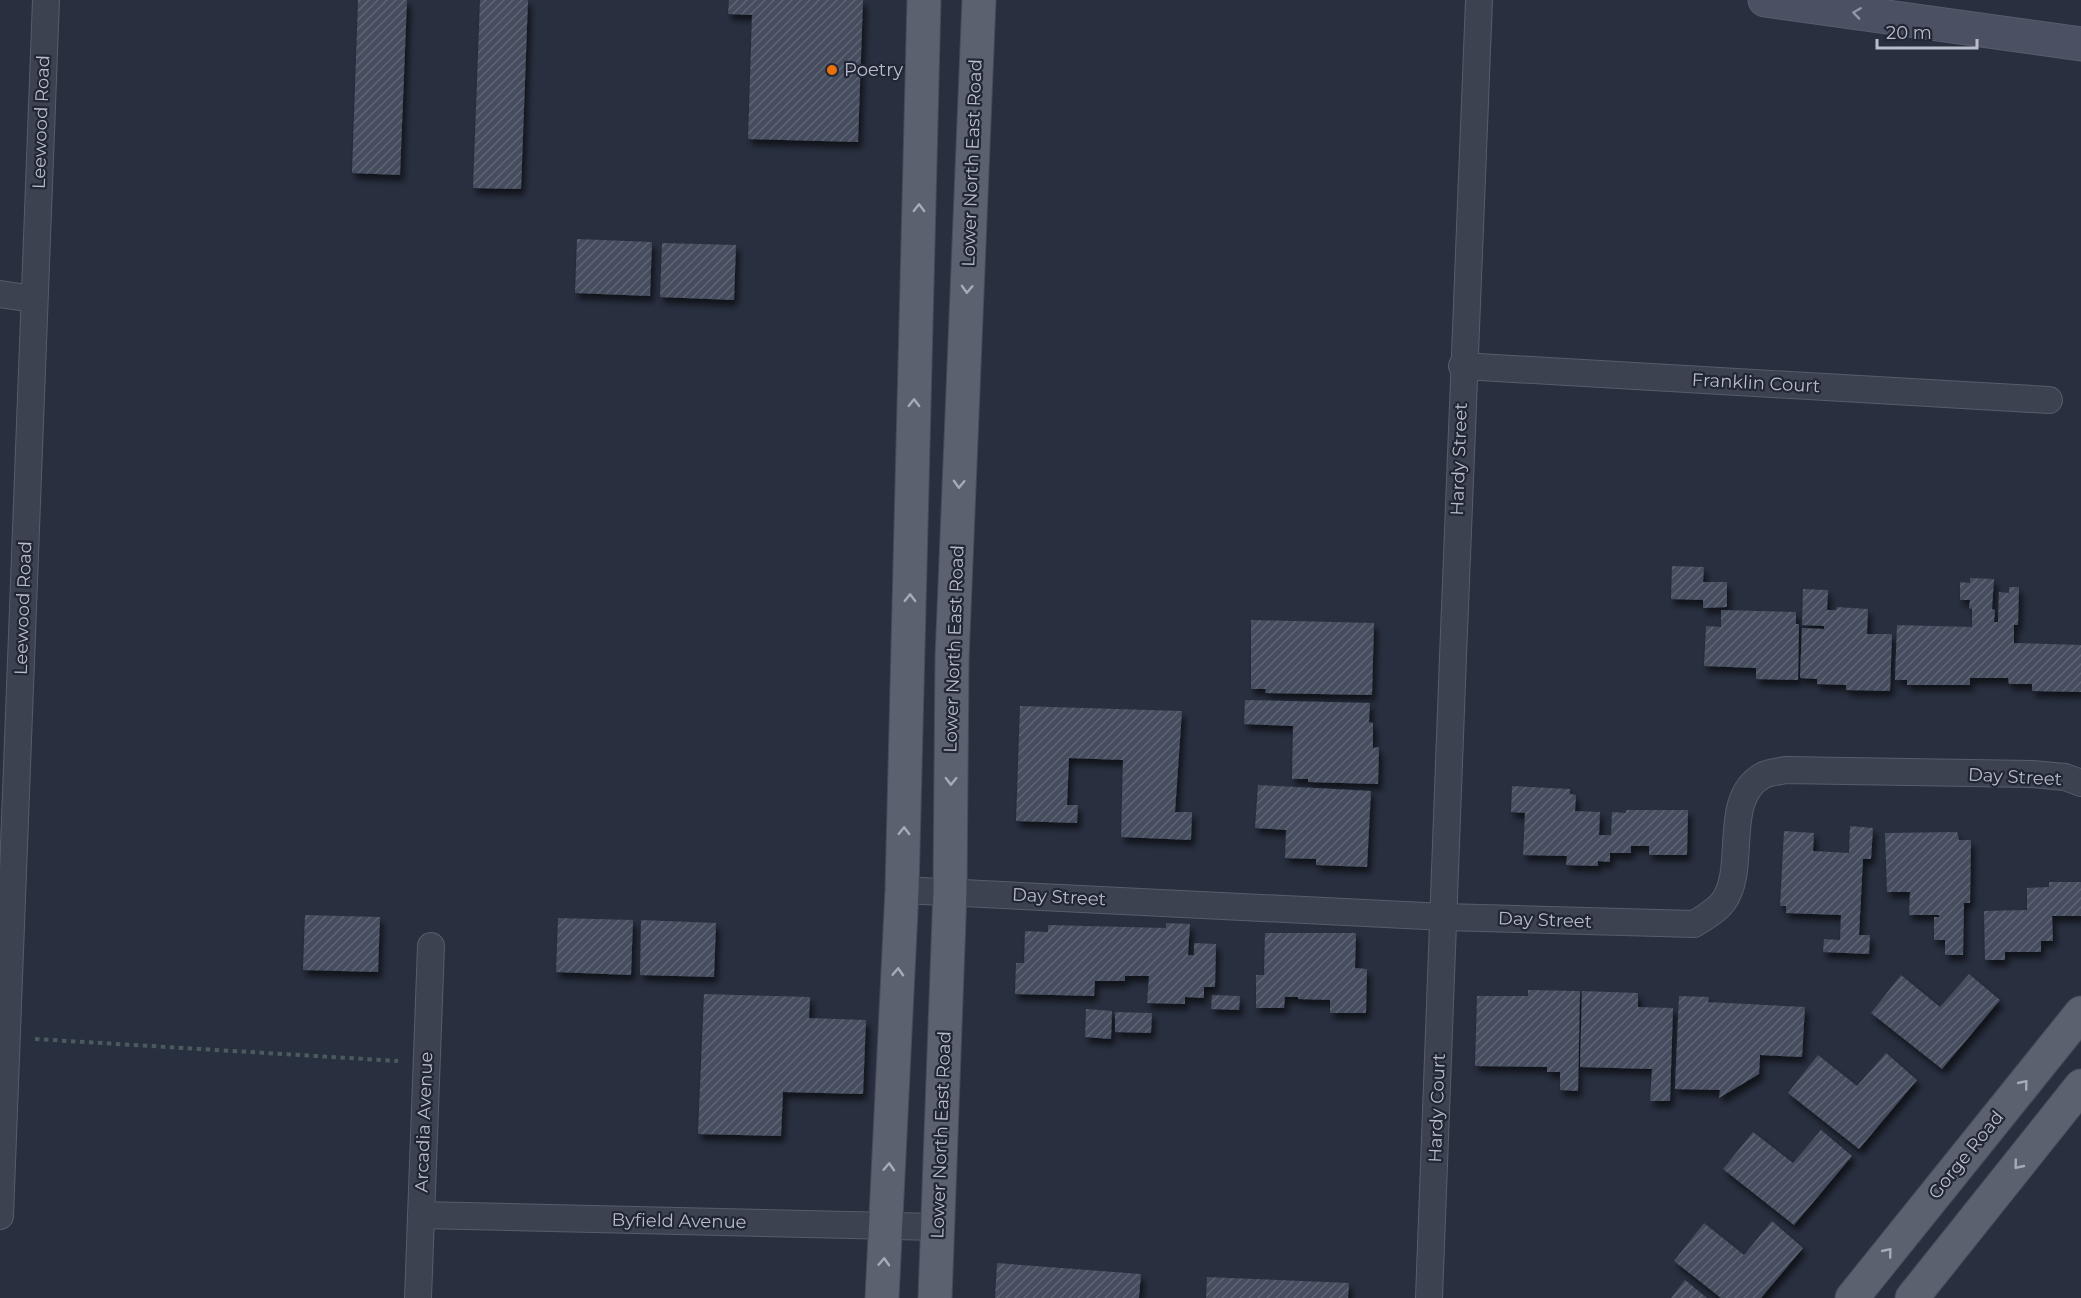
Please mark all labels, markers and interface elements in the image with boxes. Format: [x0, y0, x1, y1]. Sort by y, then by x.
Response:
one-way arrow [1852, 7, 1861, 19]
scale bar [1877, 12, 1978, 50]
text: 20 m [1886, 22, 1932, 44]
street label: Leewood Road [28, 55, 54, 189]
place label: Poetry [844, 59, 903, 81]
street label: Lower North East Road [957, 59, 987, 267]
marker: Poetry [825, 63, 839, 77]
one-way arrow [912, 203, 925, 212]
one-way arrow [961, 285, 974, 294]
street label: Franklin Court [1691, 369, 1821, 397]
one-way arrow [908, 398, 920, 407]
street label: Hardy Street [1446, 402, 1472, 516]
one-way arrow [953, 480, 966, 489]
street label: Leewood Road [10, 541, 36, 675]
street label: Lower North East Road [939, 545, 969, 753]
one-way arrow [903, 593, 916, 602]
street label: Day Street [1967, 764, 2063, 790]
one-way arrow [945, 776, 957, 785]
one-way arrow [898, 827, 910, 836]
street label: Day Street [1011, 884, 1107, 910]
street label: Day Street [1498, 907, 1592, 933]
one-way arrow [892, 968, 905, 977]
street label: Lower North East Road [926, 1031, 956, 1239]
street label: Arcadia Avenue [411, 1051, 437, 1193]
street label: Hardy Court [1424, 1053, 1450, 1163]
one-way arrow [2016, 1080, 2027, 1091]
street label: Gorge Road [1924, 1106, 2008, 1204]
one-way arrow [2015, 1158, 2026, 1169]
one-way arrow [882, 1162, 895, 1171]
street label: Byfield Avenue [611, 1209, 747, 1233]
one-way arrow [1881, 1248, 1892, 1259]
one-way arrow [878, 1257, 891, 1266]

